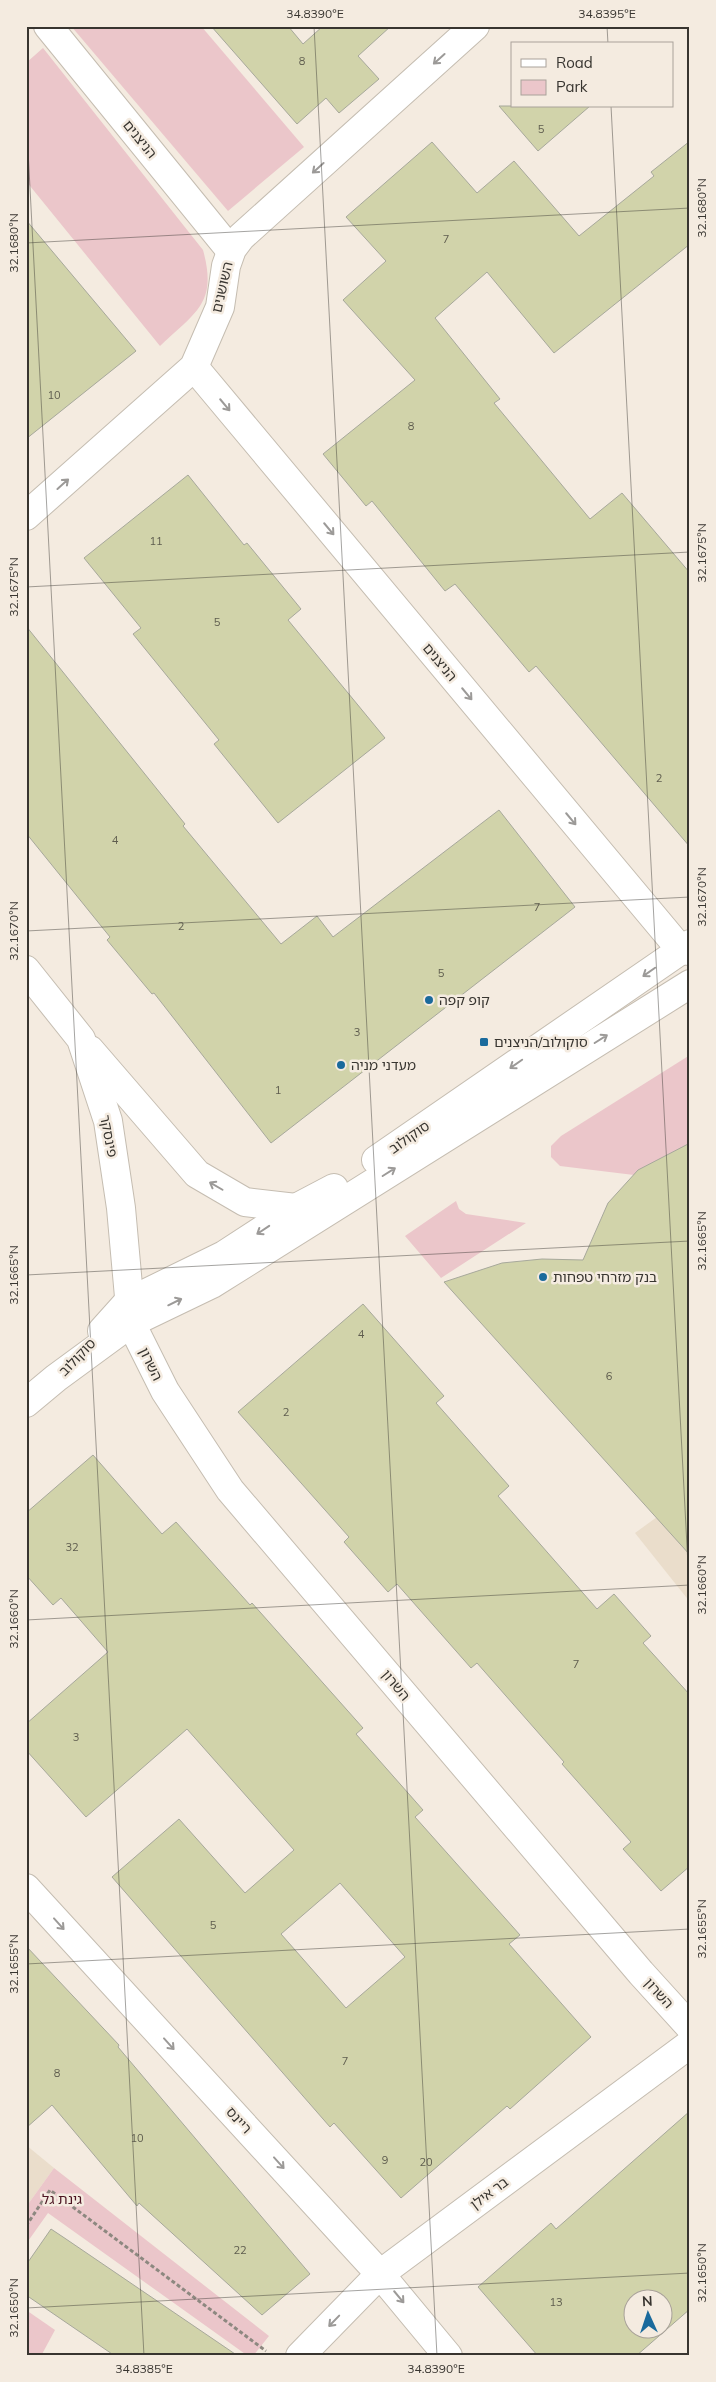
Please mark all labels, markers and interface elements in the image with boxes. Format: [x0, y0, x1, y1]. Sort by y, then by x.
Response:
text: 34.8390°E [286, 6, 344, 21]
text: 34.8395°E [578, 6, 636, 21]
legend [511, 42, 674, 108]
one-way arrow [433, 53, 446, 65]
text: Road [556, 53, 593, 72]
house number: 8 [299, 54, 306, 68]
text: Park [556, 77, 588, 96]
street label: הניצנים [119, 116, 161, 162]
house number: 5 [538, 122, 545, 136]
one-way arrow [312, 162, 325, 174]
text: 32.1680°N [694, 178, 709, 238]
text: 32.1680°N [6, 213, 21, 273]
house number: 7 [443, 232, 449, 246]
street label: השושנים [207, 260, 237, 314]
house number: 10 [47, 388, 61, 402]
one-way arrow [219, 398, 230, 411]
house number: 8 [408, 419, 415, 433]
one-way arrow [56, 478, 69, 490]
one-way arrow [323, 523, 335, 536]
text: 32.1675°N [694, 523, 709, 583]
house number: 11 [149, 534, 163, 548]
text: 32.1675°N [6, 557, 21, 617]
house number: 5 [214, 615, 221, 629]
street label: הניצנים [419, 639, 461, 685]
one-way arrow [461, 688, 473, 701]
house number: 2 [656, 771, 663, 785]
one-way arrow [566, 812, 577, 825]
house number: 4 [112, 833, 119, 847]
text: 32.1670°N [694, 867, 709, 927]
house number: 7 [534, 900, 540, 914]
text: 32.1670°N [6, 901, 21, 961]
house number: 2 [178, 919, 185, 933]
house number: 5 [438, 966, 445, 980]
one-way arrow [643, 967, 657, 977]
place label: קופ קפה [439, 991, 490, 1009]
marker: קופ קפה [423, 994, 435, 1006]
house number: 3 [354, 1025, 360, 1039]
place label: סוקולוב/הניצנים [494, 1033, 588, 1051]
one-way arrow [593, 1034, 607, 1044]
marker: סוקולוב/הניצנים [478, 1036, 490, 1048]
place label: מעדני מניה [351, 1056, 416, 1074]
marker: מעדני מניה [335, 1059, 347, 1071]
one-way arrow [509, 1059, 523, 1069]
house number: 1 [275, 1083, 281, 1097]
street label: פינסקר [96, 1113, 122, 1159]
street label: סוקולוב [385, 1117, 433, 1157]
one-way arrow [382, 1167, 396, 1178]
one-way arrow [210, 1180, 224, 1190]
text: 32.1665°N [694, 1211, 709, 1271]
one-way arrow [256, 1224, 270, 1235]
text: 32.1665°N [6, 1245, 21, 1305]
place label: בנק מזרחי טפחות [553, 1268, 657, 1286]
marker: בנק מזרחי טפחות [537, 1271, 549, 1283]
one-way arrow [167, 1296, 182, 1306]
house number: 4 [358, 1327, 365, 1341]
street label: סוקולוב [55, 1334, 99, 1380]
street label: השרון [135, 1344, 167, 1384]
house number: 6 [606, 1369, 613, 1383]
house number: 2 [283, 1405, 290, 1419]
house number: 32 [65, 1540, 79, 1554]
text: 32.1660°N [694, 1555, 709, 1615]
text: 32.1660°N [6, 1589, 21, 1649]
house number: 7 [573, 1657, 579, 1671]
street label: השרון [378, 1666, 414, 1704]
house number: 3 [73, 1730, 79, 1744]
text: 32.1655°N [694, 1899, 709, 1959]
one-way arrow [53, 1917, 65, 1930]
house number: 5 [210, 1918, 217, 1932]
text: 32.1655°N [6, 1934, 21, 1994]
street label: השרון [641, 1974, 677, 2012]
one-way arrow [163, 2037, 175, 2050]
house number: 7 [342, 2054, 348, 2068]
house number: 8 [54, 2066, 61, 2080]
street label: ריינס [222, 2103, 256, 2137]
house number: 10 [130, 2131, 144, 2145]
house number: 9 [382, 2153, 388, 2167]
house number: 20 [419, 2155, 433, 2169]
one-way arrow [273, 2157, 285, 2170]
street label: בר אילן [466, 2173, 512, 2213]
park label: גינת גל [42, 2190, 82, 2208]
house number: 22 [233, 2243, 247, 2257]
text: 32.1650°N [694, 2243, 709, 2303]
text: 32.1650°N [6, 2278, 21, 2338]
one-way arrow [394, 2290, 405, 2303]
north arrow [624, 2290, 674, 2340]
text: N [642, 2292, 653, 2310]
house number: 13 [549, 2295, 563, 2309]
one-way arrow [328, 2315, 340, 2328]
text: 34.8385°E [115, 2361, 173, 2376]
text: 34.8390°E [407, 2361, 465, 2376]

